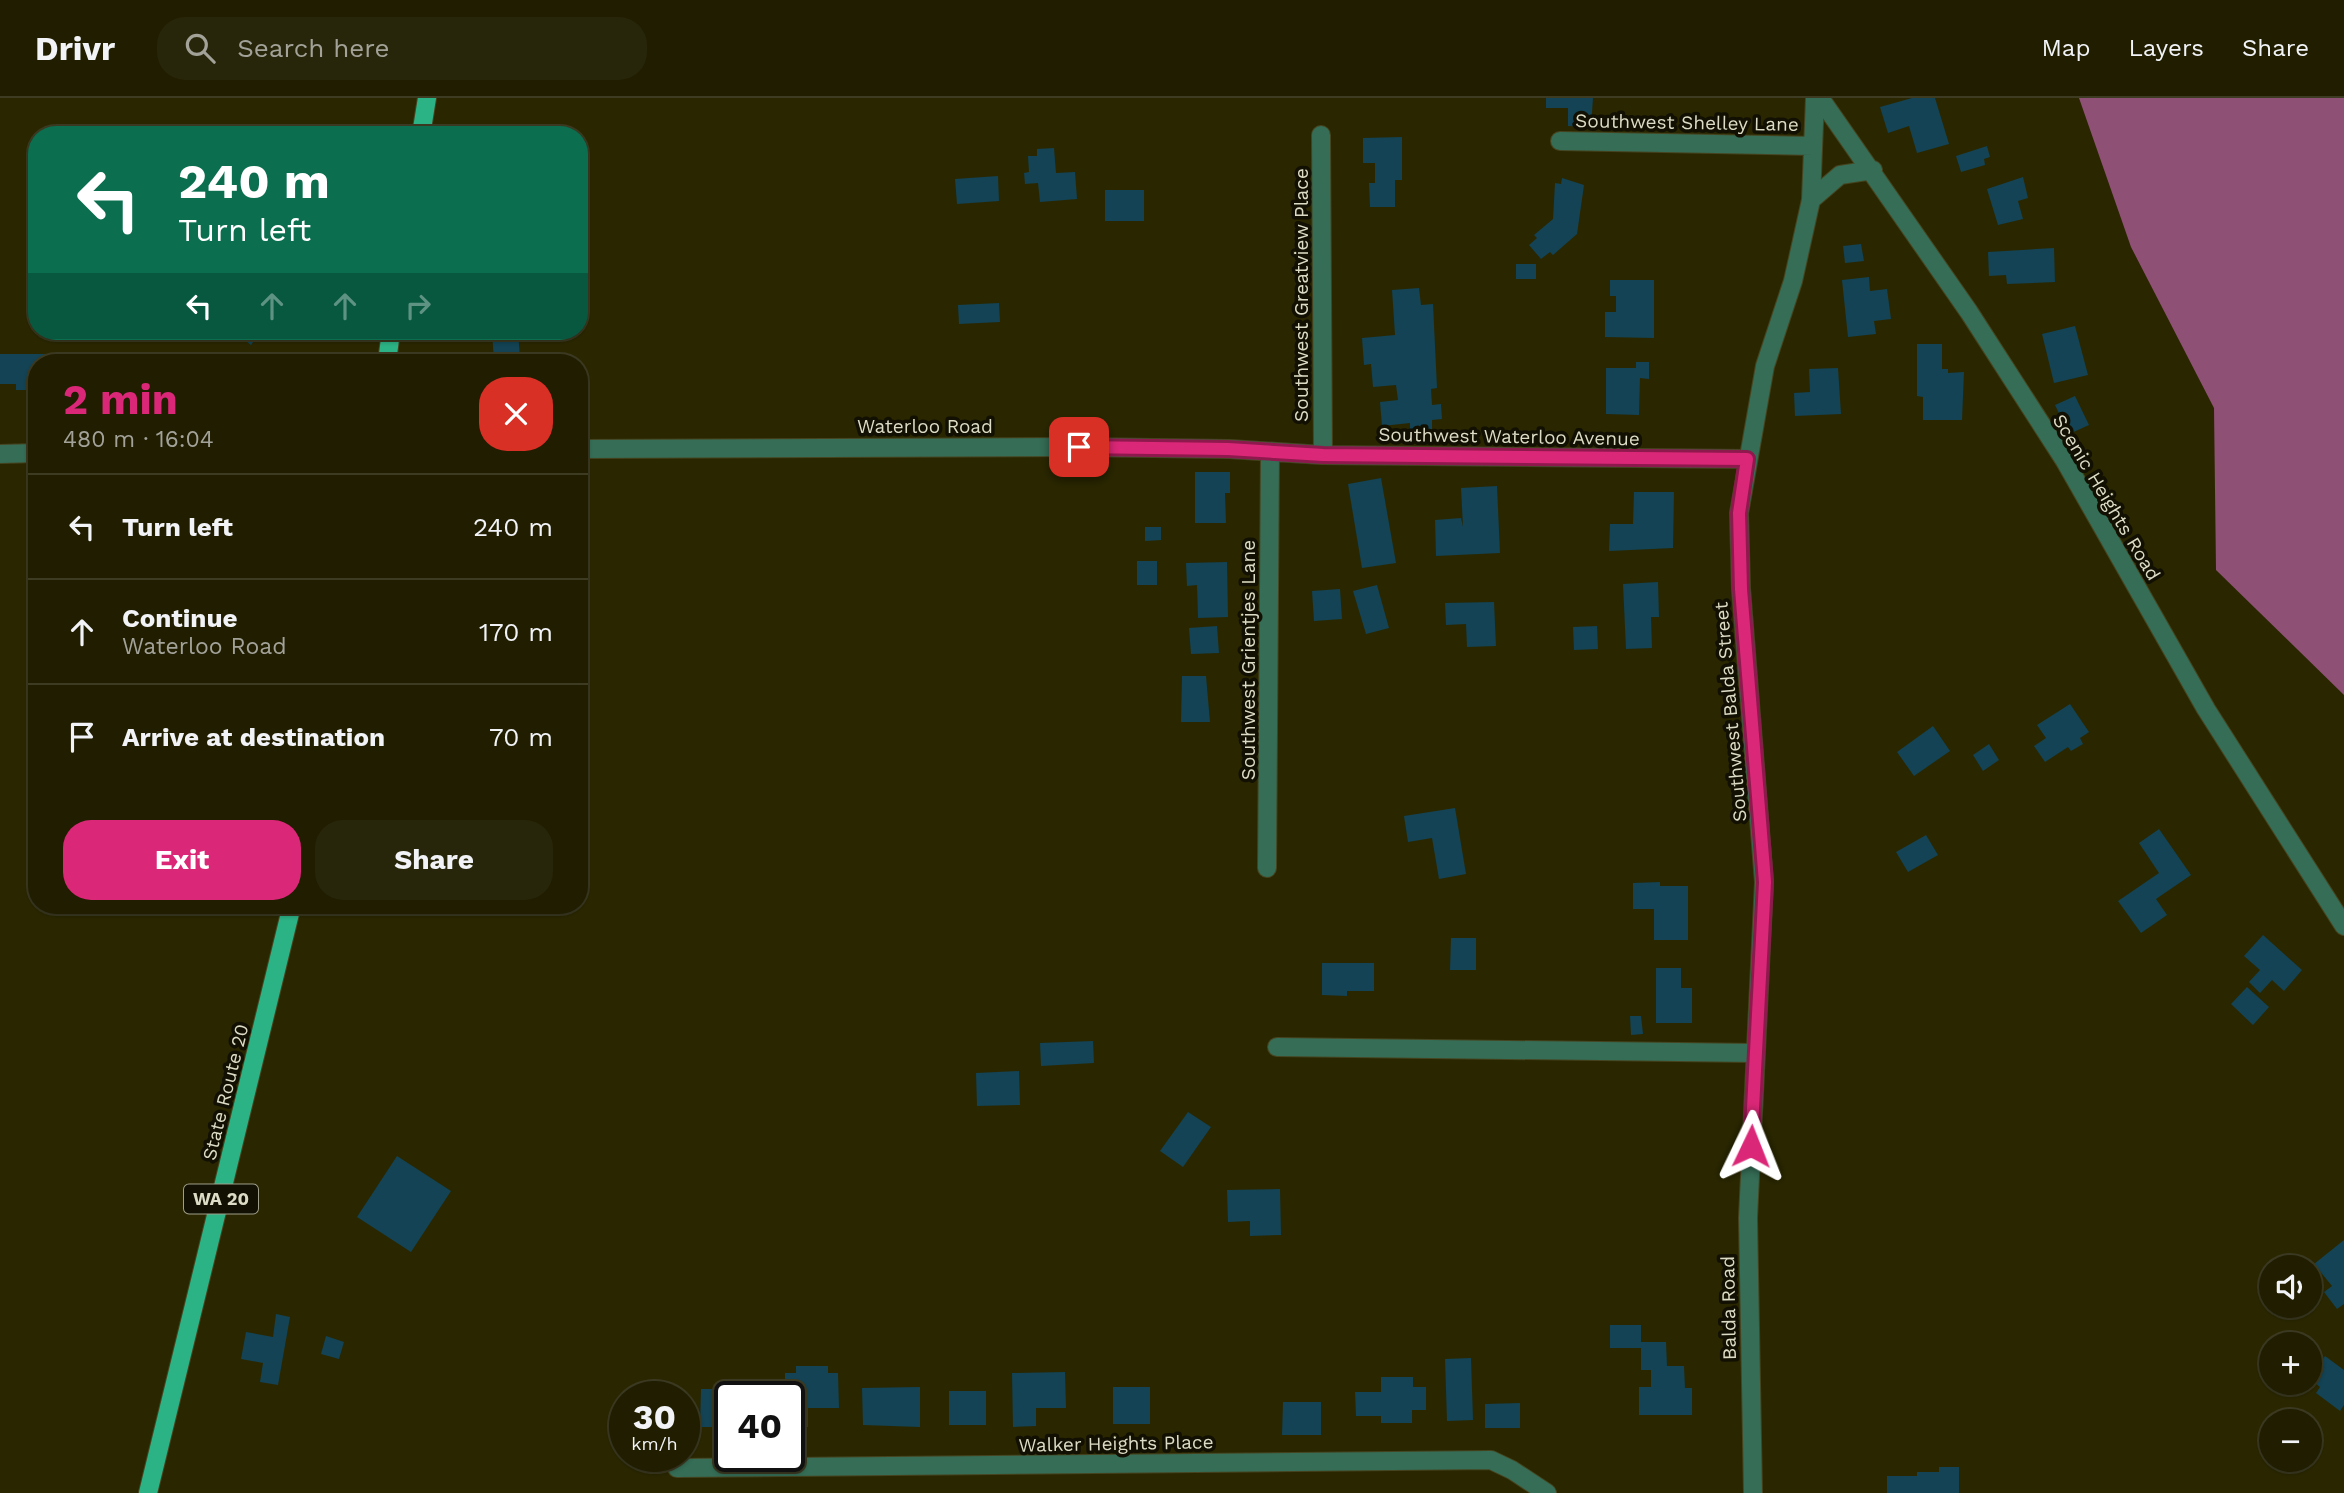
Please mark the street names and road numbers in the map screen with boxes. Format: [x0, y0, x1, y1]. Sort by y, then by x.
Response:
street label: Southwest Shelley Lane [1575, 109, 1799, 136]
street label: Southwest Greatview Place [1290, 168, 1313, 422]
street label: Scenic Heights Road [2048, 410, 2165, 585]
street label: Waterloo Road [857, 415, 993, 438]
street label: Southwest Waterloo Avenue [1378, 423, 1640, 450]
street label: Southwest Grientjes Lane [1237, 540, 1260, 780]
street label: Southwest Balda Street [1709, 601, 1752, 823]
street label: State Route 20 [197, 1022, 254, 1163]
road number: WA 20 [184, 1184, 258, 1214]
street label: Balda Road [1716, 1256, 1741, 1360]
street label: Walker Heights Place [1018, 1430, 1214, 1457]

